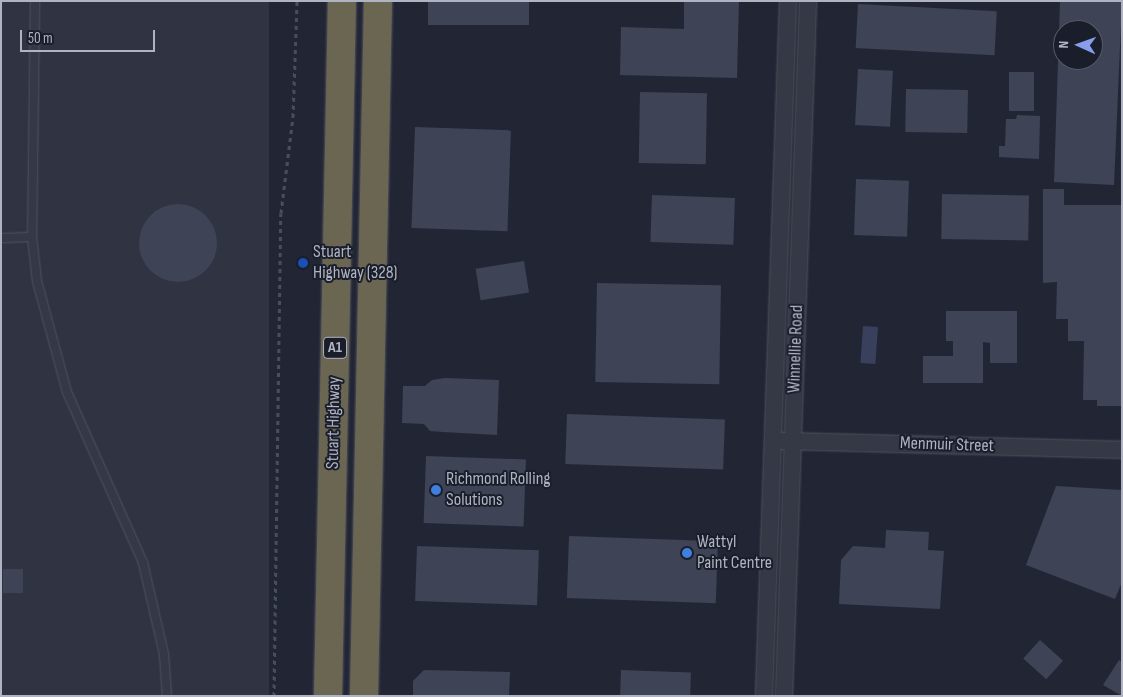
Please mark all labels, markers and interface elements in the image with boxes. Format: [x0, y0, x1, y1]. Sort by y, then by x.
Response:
scale bar [22, 20, 158, 52]
north arrow [1053, 20, 1103, 70]
text: 50 m [28, 29, 53, 48]
text: N [1055, 40, 1072, 49]
place label: Stuart Highway (328) [313, 242, 398, 284]
marker: Stuart Highway (328) [297, 257, 309, 269]
street label: Winnellie Road [784, 305, 808, 393]
road number: A1 [322, 334, 348, 362]
street label: Stuart Highway [322, 377, 346, 469]
street label: Menmuir Street [900, 433, 994, 457]
place label: Richmond Rolling Solutions [446, 469, 551, 512]
marker: Richmond Rolling Solutions [430, 484, 442, 496]
place label: Wattyl Paint Centre [697, 532, 772, 574]
marker: Wattyl Paint Centre [681, 547, 693, 559]

